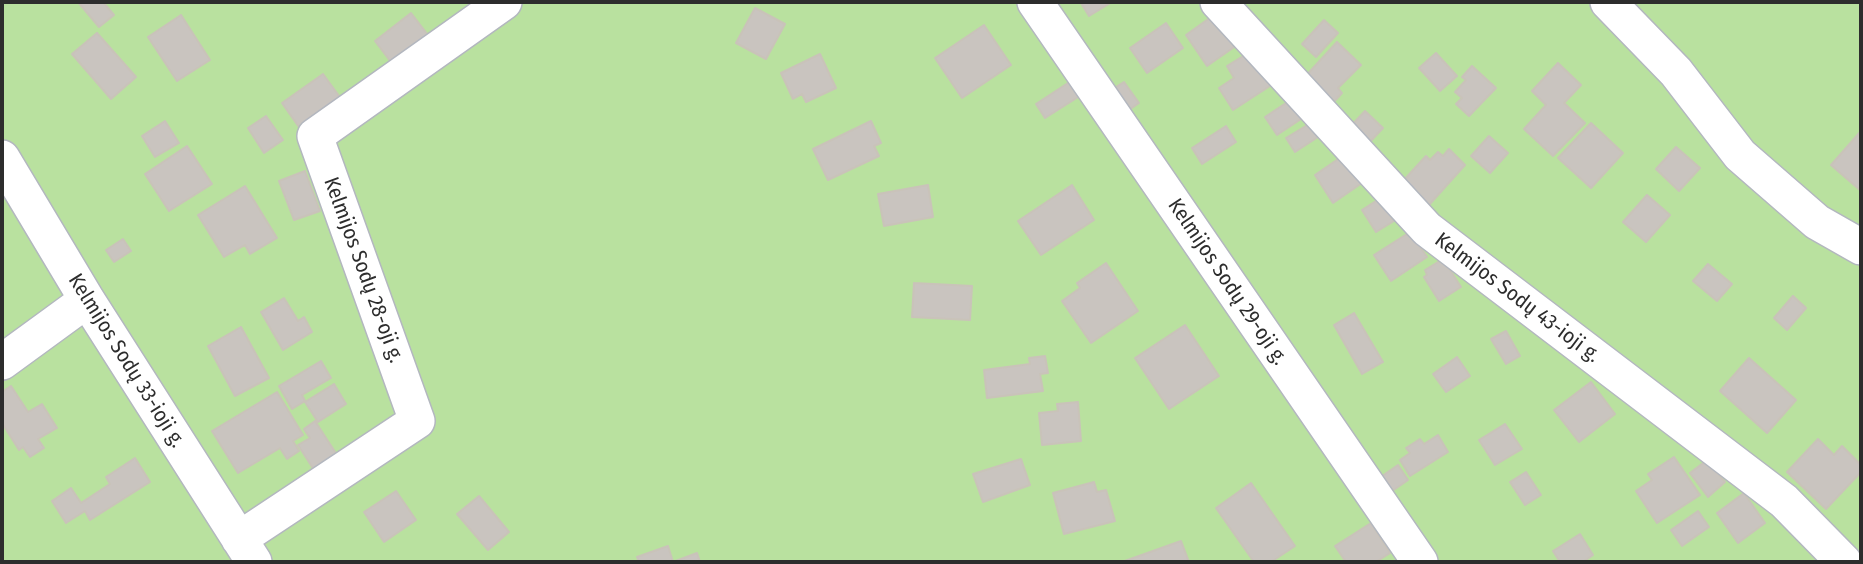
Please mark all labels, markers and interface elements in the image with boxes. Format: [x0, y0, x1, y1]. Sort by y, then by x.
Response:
street label: Kelmijos Sodų 28-oji g. [318, 174, 408, 366]
street label: Kelmijos Sodų 29-oji g. [1162, 194, 1292, 370]
street label: Kelmijos Sodų 43-ioji g. [1429, 228, 1605, 368]
street label: Kelmijos Sodų 33-ioji g. [62, 270, 190, 452]

